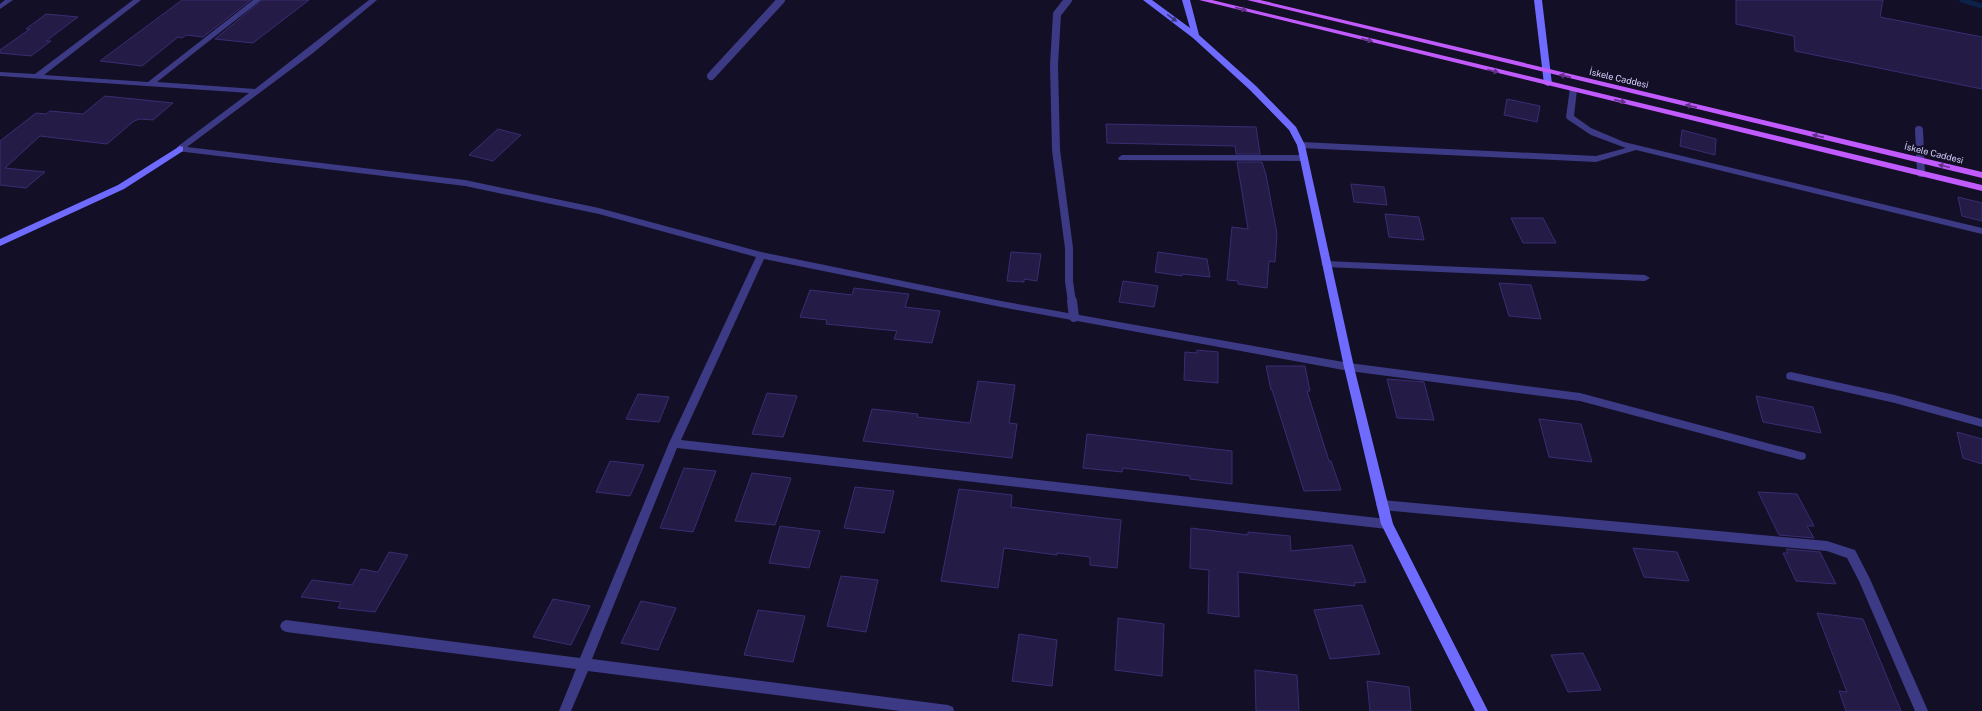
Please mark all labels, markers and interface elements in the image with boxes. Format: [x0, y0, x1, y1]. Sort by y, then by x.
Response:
one-way arrow [1235, 6, 1247, 12]
one-way arrow [1166, 14, 1177, 22]
one-way arrow [1361, 37, 1373, 43]
street label: İskele Caddesi [1588, 66, 1650, 90]
one-way arrow [1487, 68, 1500, 74]
one-way arrow [1558, 72, 1571, 78]
one-way arrow [1614, 99, 1626, 105]
one-way arrow [1685, 102, 1697, 108]
one-way arrow [1811, 132, 1824, 138]
street label: İskele Caddesi [1903, 140, 1965, 166]
one-way arrow [1938, 163, 1950, 169]

